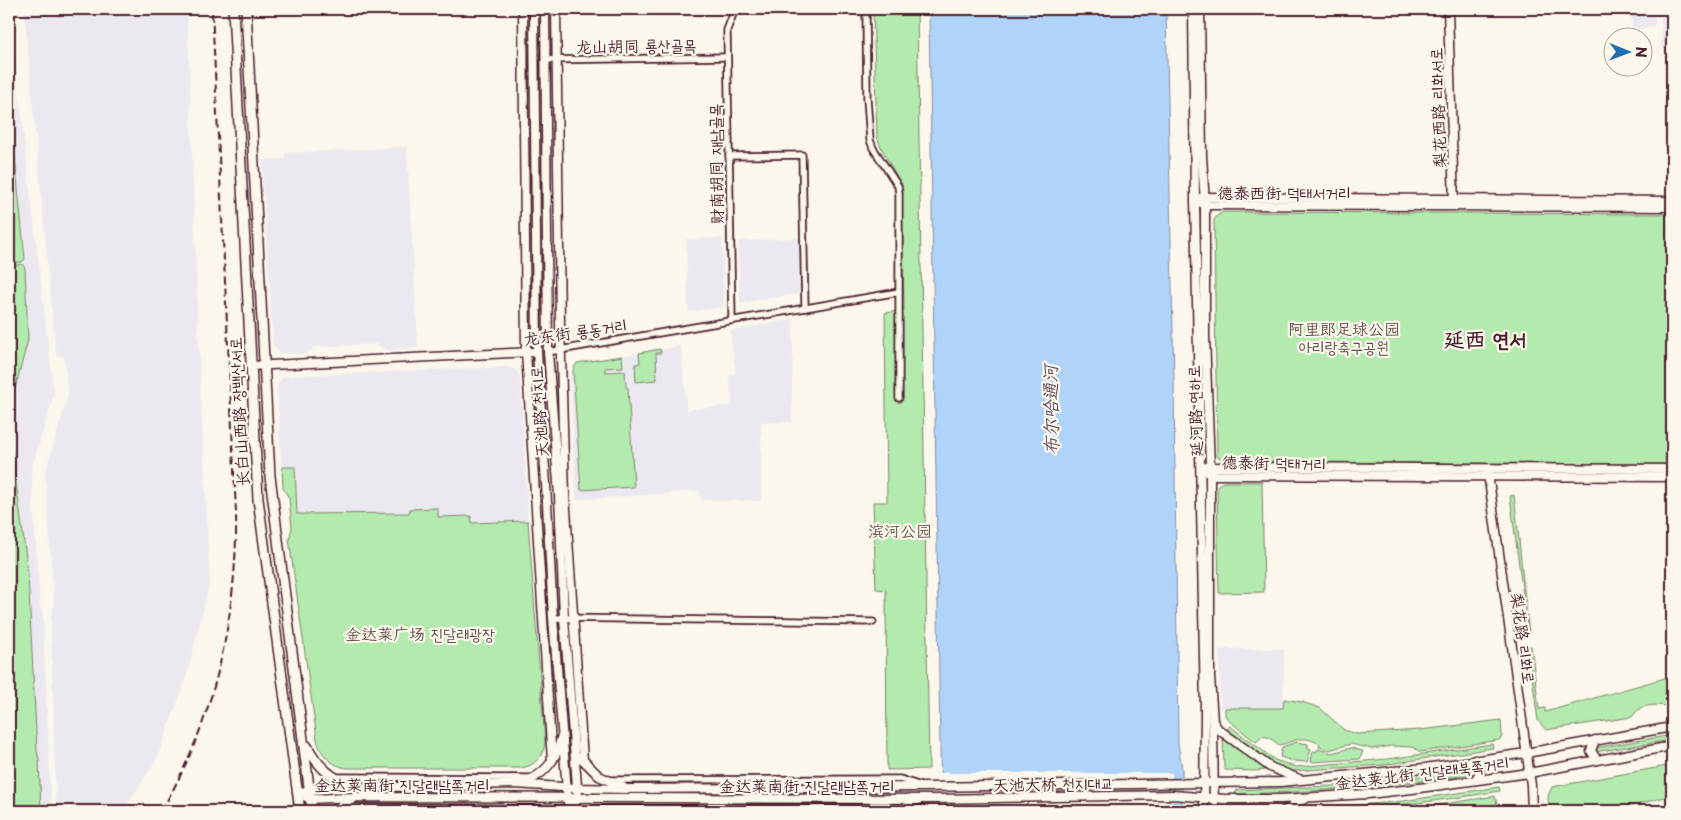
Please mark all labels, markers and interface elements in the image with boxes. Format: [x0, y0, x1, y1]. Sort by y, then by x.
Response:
north arrow [1604, 28, 1654, 78]
street label: 龙山胡同 룡산골목 [575, 32, 697, 58]
street label: 梨花西路 리화서로 [1423, 47, 1451, 169]
text: N [1631, 47, 1652, 58]
street label: 财南胡同 재남골목 [702, 103, 728, 225]
street label: 德泰西街 덕태서거리 [1217, 180, 1351, 204]
street label: 龙东街 룡동거리 [521, 312, 629, 350]
park label: 阿里郎足球公园 아리랑축구공원 [1288, 316, 1400, 358]
district label: 延西 연서 [1444, 322, 1526, 354]
street label: 长白山西路 장백산서로 [222, 337, 254, 487]
water label: 布尔哈通河 [1036, 362, 1064, 455]
street label: 天池路 천지로 [523, 365, 553, 459]
street label: 延河路 연하로 [1180, 365, 1208, 457]
street label: 德泰街 덕태거리 [1221, 449, 1327, 475]
park label: 滨河公园 [868, 518, 932, 542]
street label: 梨花路 리화로 [1506, 591, 1542, 685]
park label: 金达莱广场 진달래광장 [345, 621, 495, 645]
street label: 金达莱北街 진달래북쪽거리 [1334, 749, 1510, 795]
street label: 天池大桥 천지대교 [992, 770, 1114, 796]
street label: 金达莱南街 진달래남쪽거리 [314, 772, 490, 796]
street label: 金达莱南街 진달래남쪽거리 [719, 773, 895, 797]

